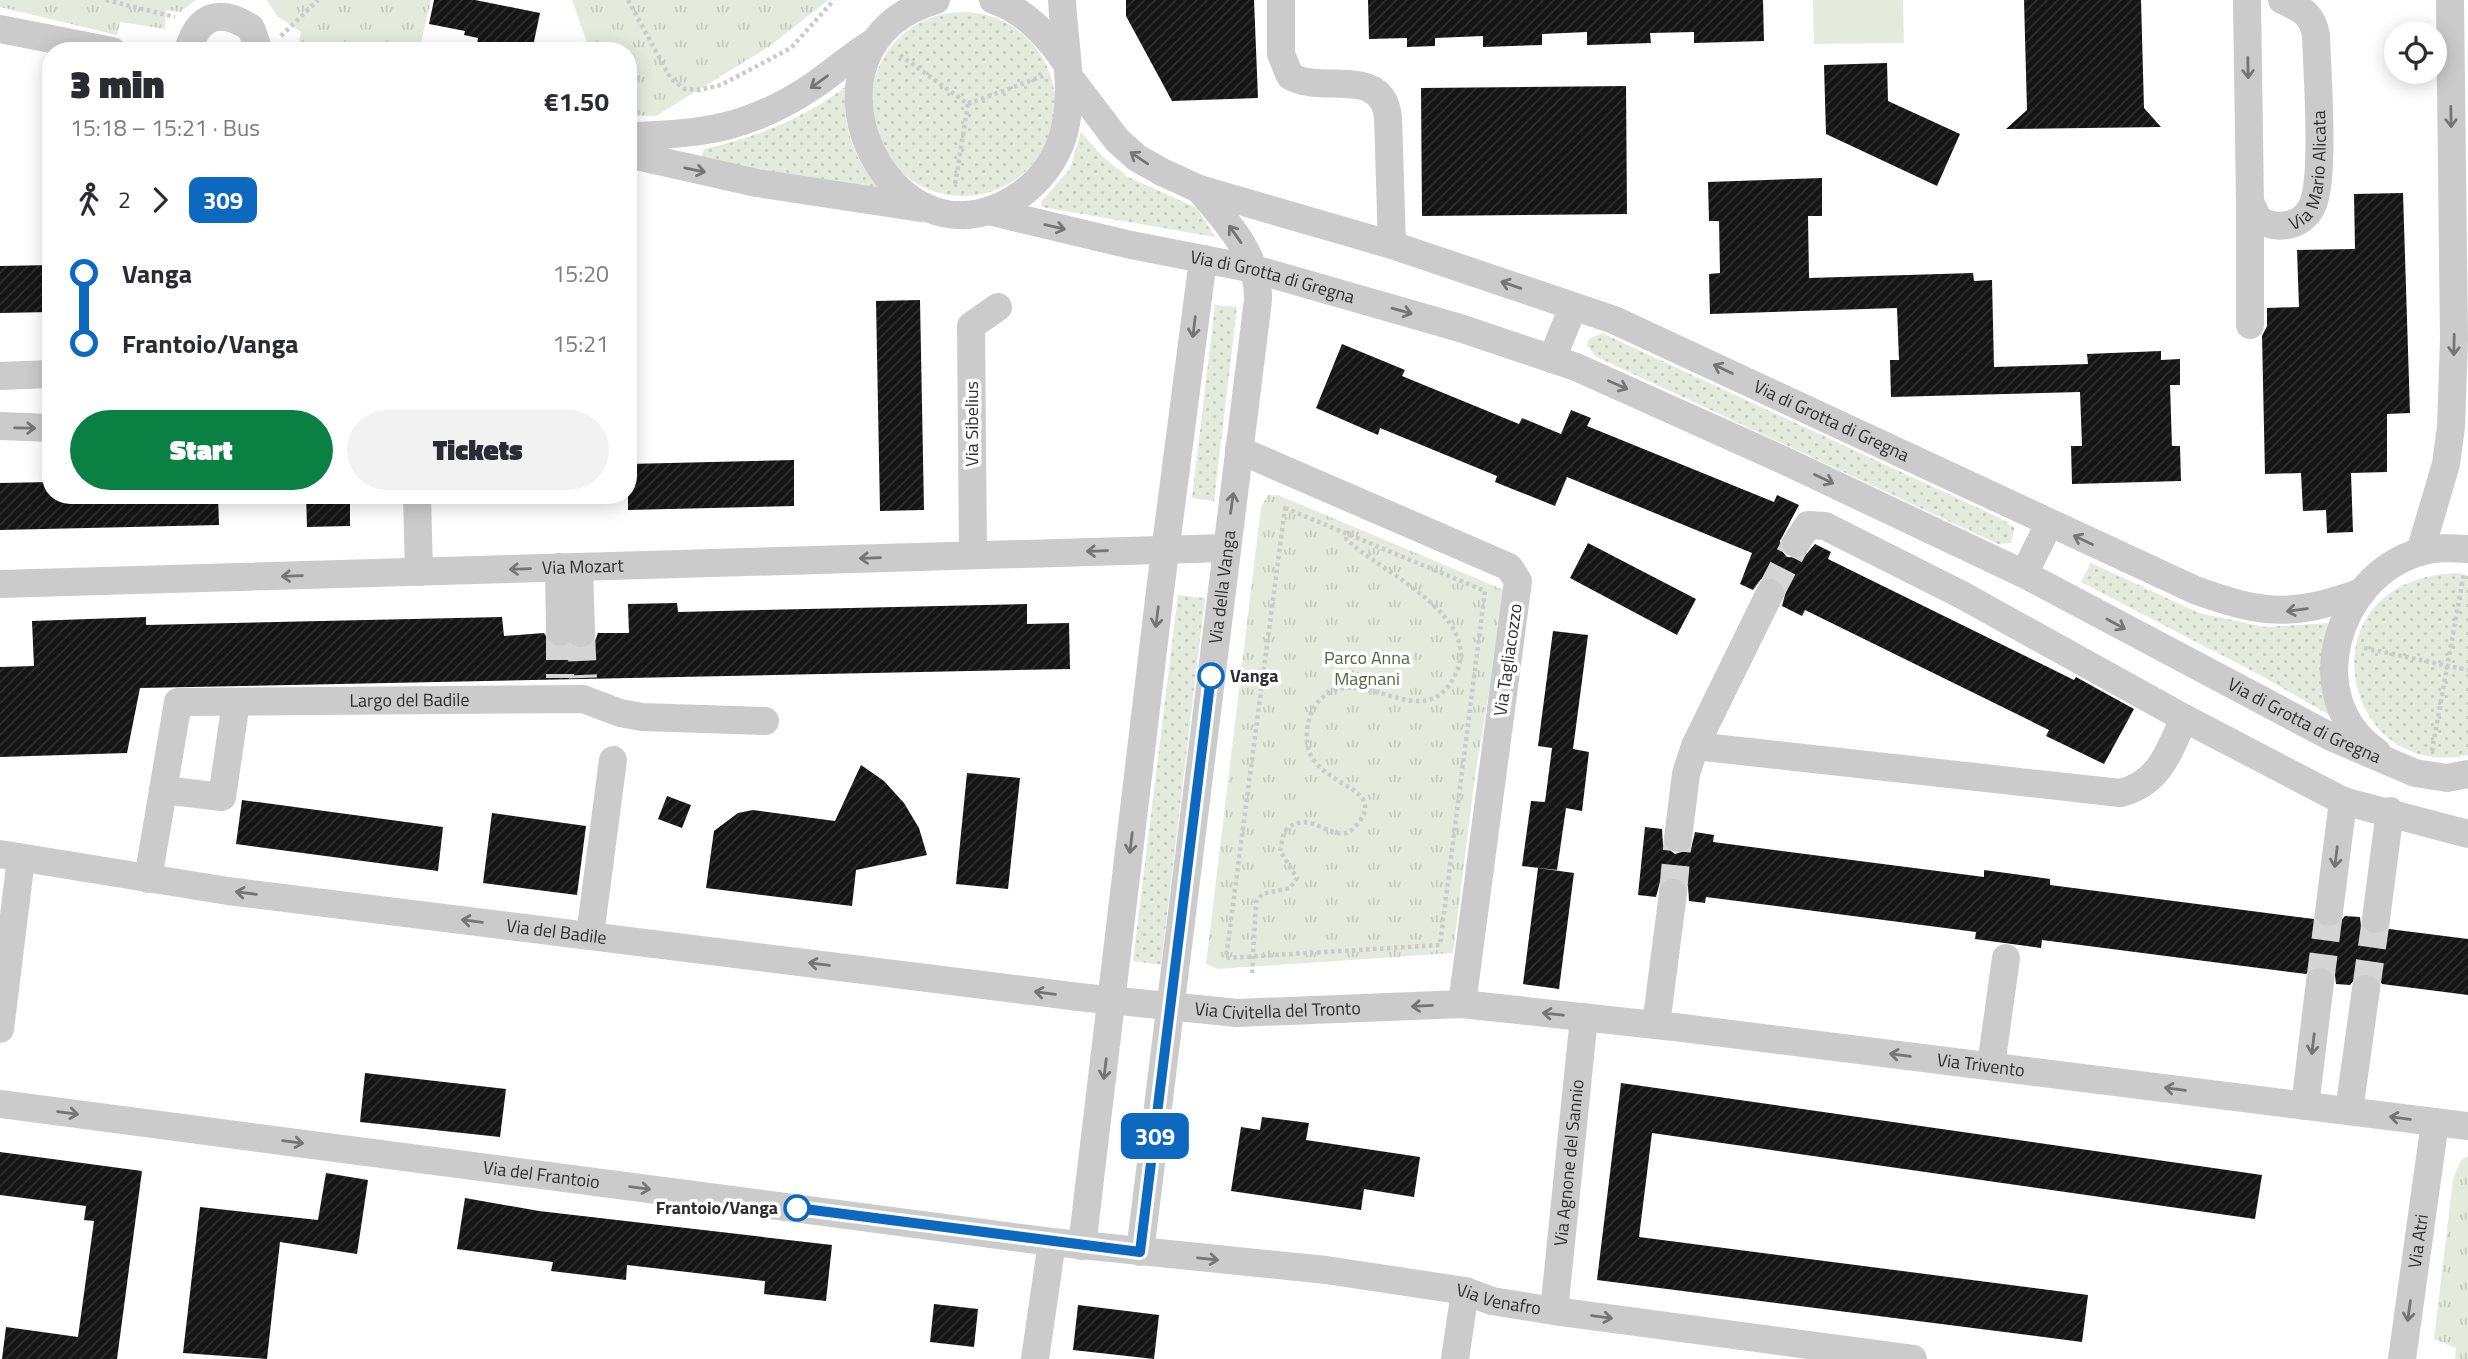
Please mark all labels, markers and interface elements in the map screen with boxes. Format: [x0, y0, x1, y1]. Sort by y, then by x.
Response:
map controls [2384, 21, 2447, 84]
button: locate [2384, 21, 2447, 84]
text: 3 min [70, 55, 164, 113]
one-way arrow [2242, 56, 2255, 79]
one-way arrow [810, 75, 829, 89]
text: €1.50 [544, 82, 609, 121]
one-way arrow [2444, 105, 2458, 128]
text: 15:18 – 15:21 · Bus [70, 110, 260, 145]
street label: Via Mario Alicata [2285, 110, 2333, 237]
one-way arrow [1129, 151, 1149, 165]
one-way arrow [683, 163, 706, 177]
icon: walk [70, 181, 108, 219]
icon: forward [141, 181, 179, 219]
text: 2 [118, 182, 131, 217]
text: 309 [203, 182, 243, 218]
one-way arrow [1043, 221, 1065, 234]
one-way arrow [1228, 225, 1242, 244]
street label: Via di Grotta di Gregna [1188, 243, 1358, 310]
text: Vanga [122, 254, 192, 293]
text: 15:20 [552, 256, 609, 291]
one-way arrow [1501, 278, 1523, 291]
one-way arrow [1391, 306, 1413, 319]
one-way arrow [1188, 315, 1201, 338]
text: Frantoio/Vanga [122, 324, 299, 363]
text: 15:21 [552, 326, 609, 361]
one-way arrow [2447, 333, 2460, 356]
one-way arrow [1713, 362, 1734, 375]
street label: Via di Grotta di Gregna [1749, 373, 1914, 468]
one-way arrow [1606, 379, 1628, 392]
street label: Via Sibelius [958, 381, 985, 467]
button: Start [70, 410, 333, 490]
button: Tickets [347, 410, 609, 490]
one-way arrow [13, 421, 36, 435]
one-way arrow [1813, 473, 1834, 487]
one-way arrow [1226, 493, 1239, 515]
street label: Via della Vanga [1201, 529, 1242, 645]
one-way arrow [2073, 533, 2094, 546]
one-way arrow [1086, 544, 1109, 557]
one-way arrow [858, 551, 881, 565]
street label: Via Mozart [541, 552, 625, 581]
one-way arrow [509, 562, 532, 575]
one-way arrow [281, 569, 304, 582]
street label: Via Tagliacozzo [1486, 602, 1529, 718]
one-way arrow [2286, 604, 2308, 617]
one-way arrow [1150, 605, 1163, 628]
one-way arrow [2105, 618, 2126, 631]
park label: Parco Anna Magnani [1324, 644, 1410, 692]
place label: Vanga [1230, 662, 1278, 689]
marker: Vanga [1198, 663, 1224, 689]
street label: Via di Grotta di Gregna [2223, 670, 2386, 770]
street label: Largo del Badile [349, 686, 470, 714]
one-way arrow [1125, 831, 1138, 854]
one-way arrow [2329, 845, 2342, 867]
one-way arrow [235, 886, 258, 899]
street label: Via del Badile [505, 912, 608, 951]
one-way arrow [461, 914, 484, 927]
one-way arrow [808, 958, 831, 971]
one-way arrow [1034, 987, 1057, 1000]
street label: Via Civitella del Tronto [1193, 994, 1361, 1026]
one-way arrow [1411, 1000, 1434, 1013]
one-way arrow [1542, 1007, 1564, 1020]
one-way arrow [2306, 1032, 2319, 1055]
street label: Via Trivento [1935, 1046, 2027, 1084]
one-way arrow [1889, 1048, 1912, 1061]
one-way arrow [1098, 1057, 1111, 1080]
street label: Via Agnone del Sannio [1547, 1078, 1591, 1247]
one-way arrow [2164, 1082, 2186, 1095]
one-way arrow [56, 1107, 79, 1120]
one-way arrow [2389, 1111, 2412, 1124]
line badge: 309 [1115, 1113, 1195, 1159]
text: 309 [1135, 1118, 1175, 1154]
one-way arrow [281, 1136, 304, 1149]
street label: Via del Frantoio [481, 1153, 601, 1196]
one-way arrow [628, 1181, 651, 1194]
place label: Frantoio/Vanga [656, 1194, 778, 1221]
marker: Frantoio/Vanga [784, 1195, 810, 1221]
street label: Via Atri [2401, 1212, 2435, 1270]
one-way arrow [1197, 1253, 1219, 1266]
street label: Via Venafro [1455, 1276, 1543, 1322]
one-way arrow [2402, 1299, 2415, 1322]
one-way arrow [1591, 1311, 1613, 1324]

